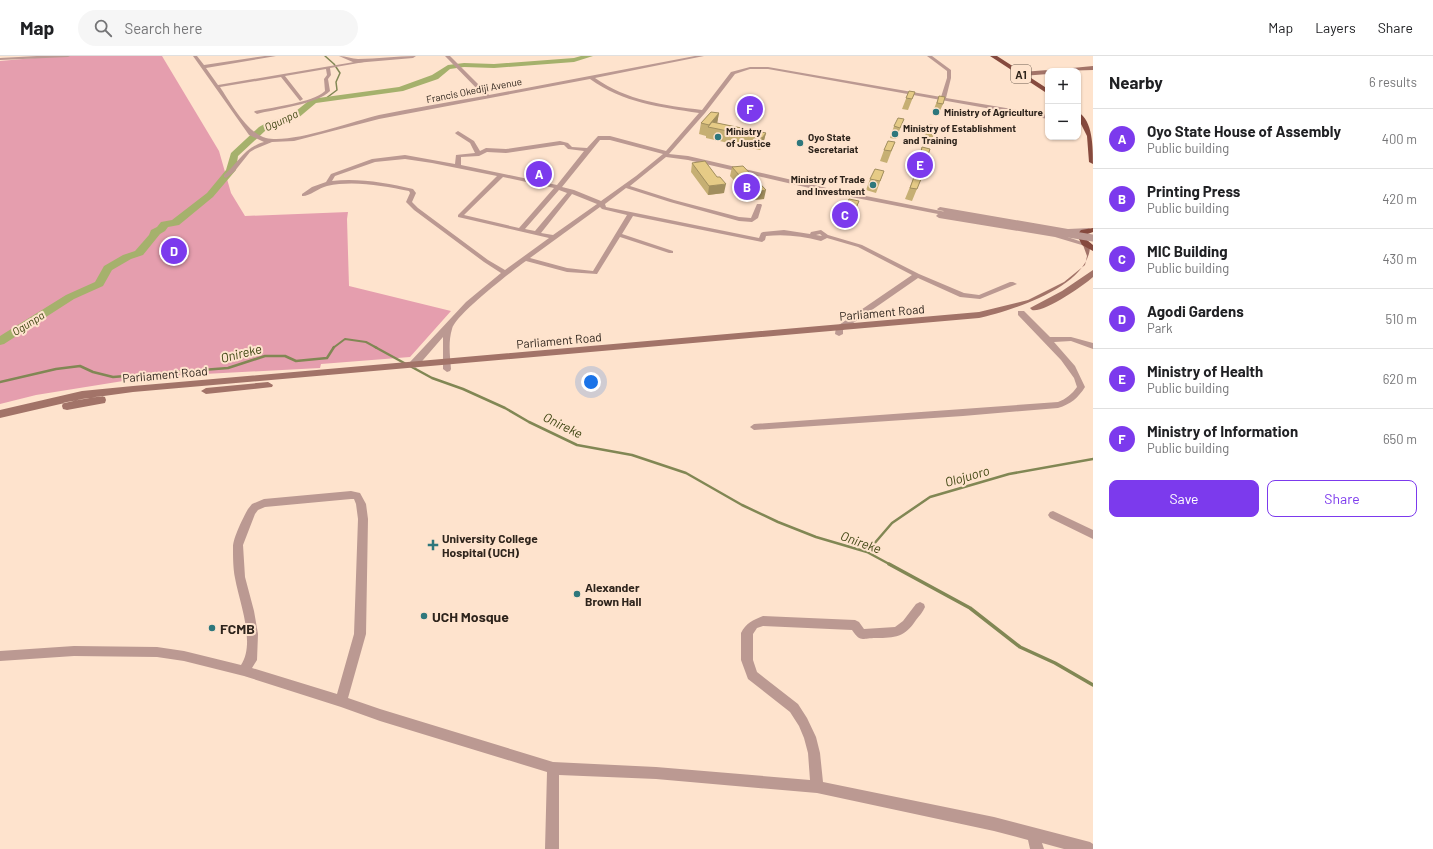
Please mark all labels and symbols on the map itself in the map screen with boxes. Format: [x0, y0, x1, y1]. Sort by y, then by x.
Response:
road number: A1 [1011, 65, 1031, 83]
street label: Francis Okediji Avenue [425, 75, 523, 105]
pin: F [737, 94, 763, 124]
place label: Ministry of Agriculture [944, 106, 1043, 118]
water label: Ogunpa [262, 107, 300, 133]
marker: Ministry of Agriculture [931, 107, 941, 117]
place label: Ministry of Establishment and Training [903, 122, 1016, 146]
place label: Ministry of Justice [726, 125, 771, 149]
marker: Ministry of Establishment and Training [890, 129, 900, 139]
place label: Oyo State Secretariat [808, 131, 858, 155]
marker: Ministry of Justice [713, 132, 723, 142]
marker: Oyo State Secretariat [795, 138, 805, 148]
pin: E [907, 150, 933, 180]
pin: A [526, 159, 552, 189]
pin: B [734, 172, 760, 202]
place label: Ministry of Trade and Investment [791, 173, 866, 197]
marker: Ministry of Trade and Investment [868, 180, 878, 190]
pin: C [832, 200, 858, 230]
pin: D [161, 236, 187, 266]
street label: Parliament Road [839, 301, 925, 323]
water label: Ogunpa [10, 308, 47, 338]
street label: Parliament Road [516, 329, 602, 351]
water label: Onireke [219, 340, 264, 366]
street label: Parliament Road [122, 363, 208, 385]
your location [581, 372, 601, 392]
water label: Onireke [541, 409, 586, 441]
water label: Olojuoro [943, 462, 991, 490]
water label: Onireke [839, 527, 884, 557]
place label: University College Hospital (UCH) [442, 531, 538, 559]
marker: University College Hospital (UCH) [427, 539, 439, 551]
place label: Alexander Brown Hall [585, 580, 641, 608]
marker: Alexander Brown Hall [572, 589, 582, 599]
place label: UCH Mosque [432, 608, 509, 625]
marker: UCH Mosque [419, 611, 429, 621]
place label: FCMB [220, 620, 255, 637]
marker: FCMB [207, 623, 217, 633]

